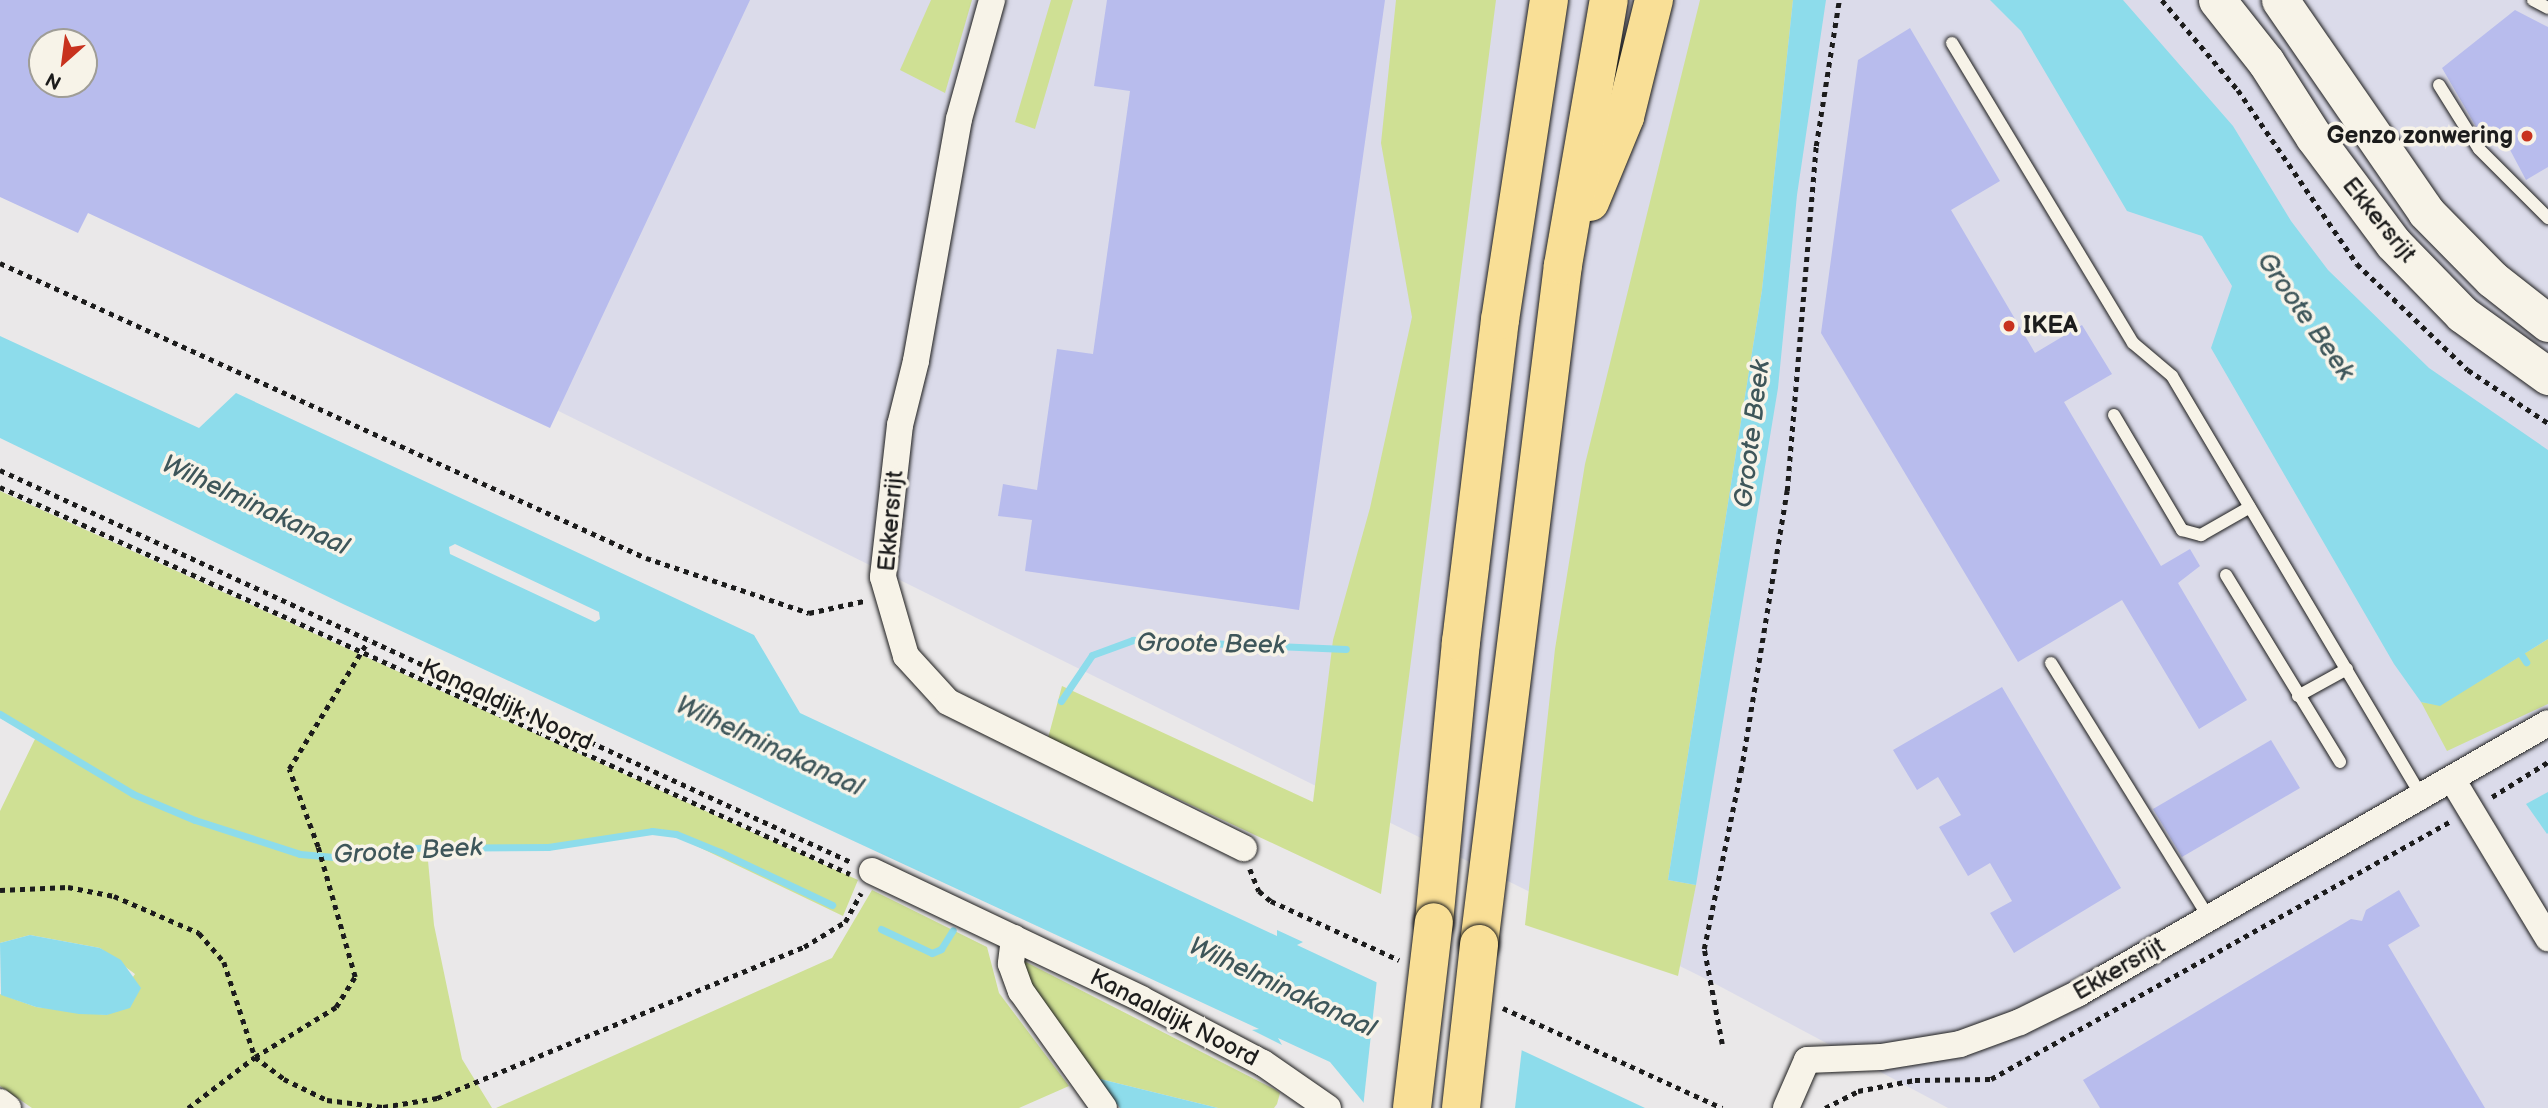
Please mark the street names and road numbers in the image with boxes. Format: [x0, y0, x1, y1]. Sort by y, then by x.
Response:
street label: Ekkersrijt [2336, 172, 2422, 268]
street label: Ekkersrijt [872, 469, 910, 573]
street label: Kanaaldijk Noord [417, 653, 597, 757]
street label: Ekkersrijt [2068, 931, 2170, 1007]
street label: Kanaaldijk Noord [1085, 963, 1263, 1073]

